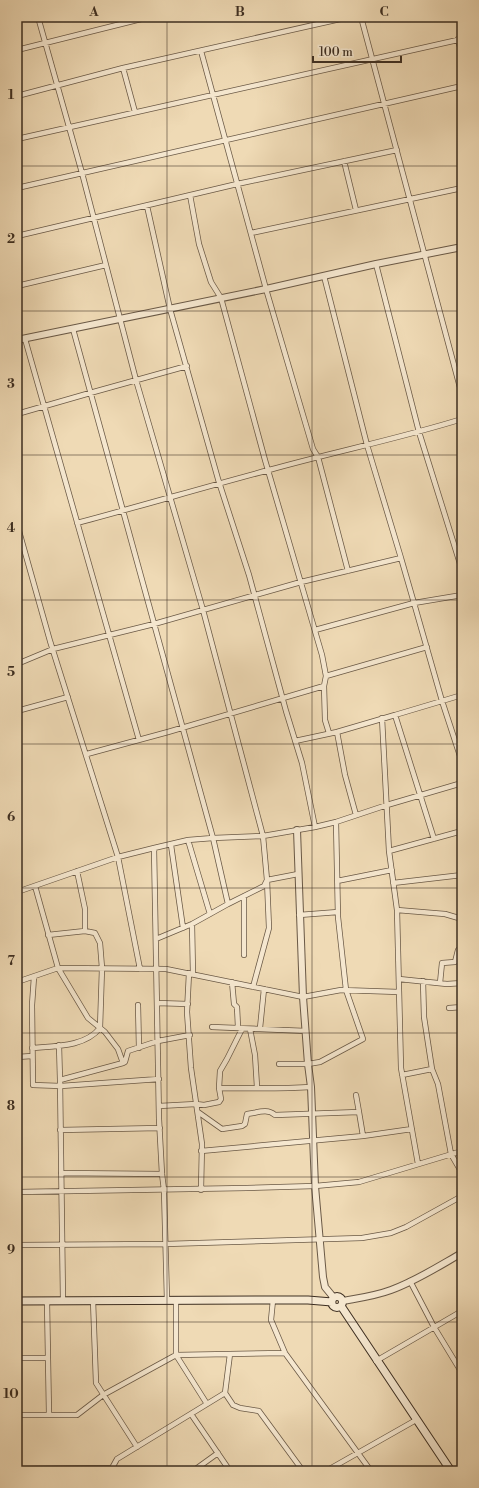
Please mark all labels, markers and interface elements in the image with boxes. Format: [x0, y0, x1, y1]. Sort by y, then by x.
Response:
text: A [88, 4, 99, 20]
text: B [235, 4, 245, 20]
text: C [379, 4, 389, 20]
scale bar [313, 38, 401, 64]
text: 100 m [319, 45, 353, 60]
text: 1 [8, 87, 15, 103]
text: 2 [7, 231, 15, 247]
text: 3 [7, 376, 15, 392]
text: 4 [7, 520, 16, 536]
text: 5 [7, 664, 15, 680]
text: 6 [7, 809, 15, 825]
text: 7 [7, 953, 15, 969]
text: 8 [7, 1098, 15, 1114]
text: 9 [7, 1242, 15, 1258]
text: 10 [3, 1386, 19, 1402]

